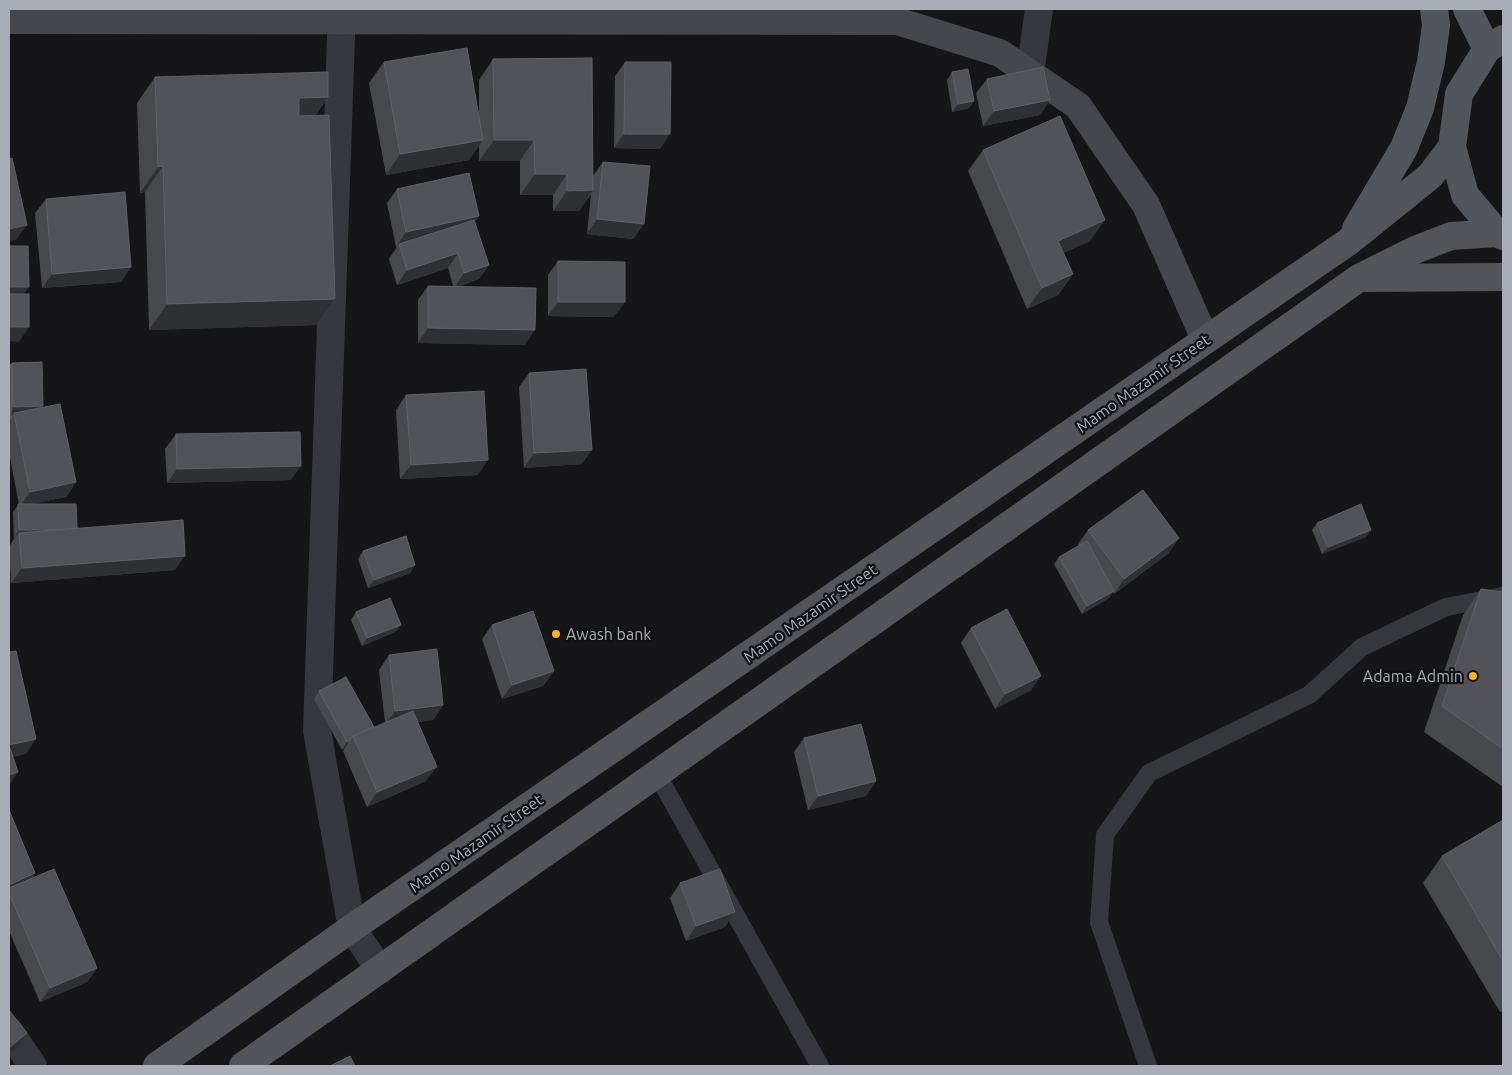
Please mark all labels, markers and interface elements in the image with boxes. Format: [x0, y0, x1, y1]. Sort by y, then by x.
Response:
street label: Mamo Mazamir Street [1073, 330, 1214, 436]
street label: Mamo Mazamir Street [740, 560, 881, 666]
place label: Awash bank [566, 625, 651, 643]
marker: Awash bank [550, 628, 562, 640]
place label: Adama Admin [1363, 667, 1463, 685]
marker: Adama Admin [1467, 670, 1479, 682]
street label: Mamo Mazamir Street [406, 790, 547, 896]

